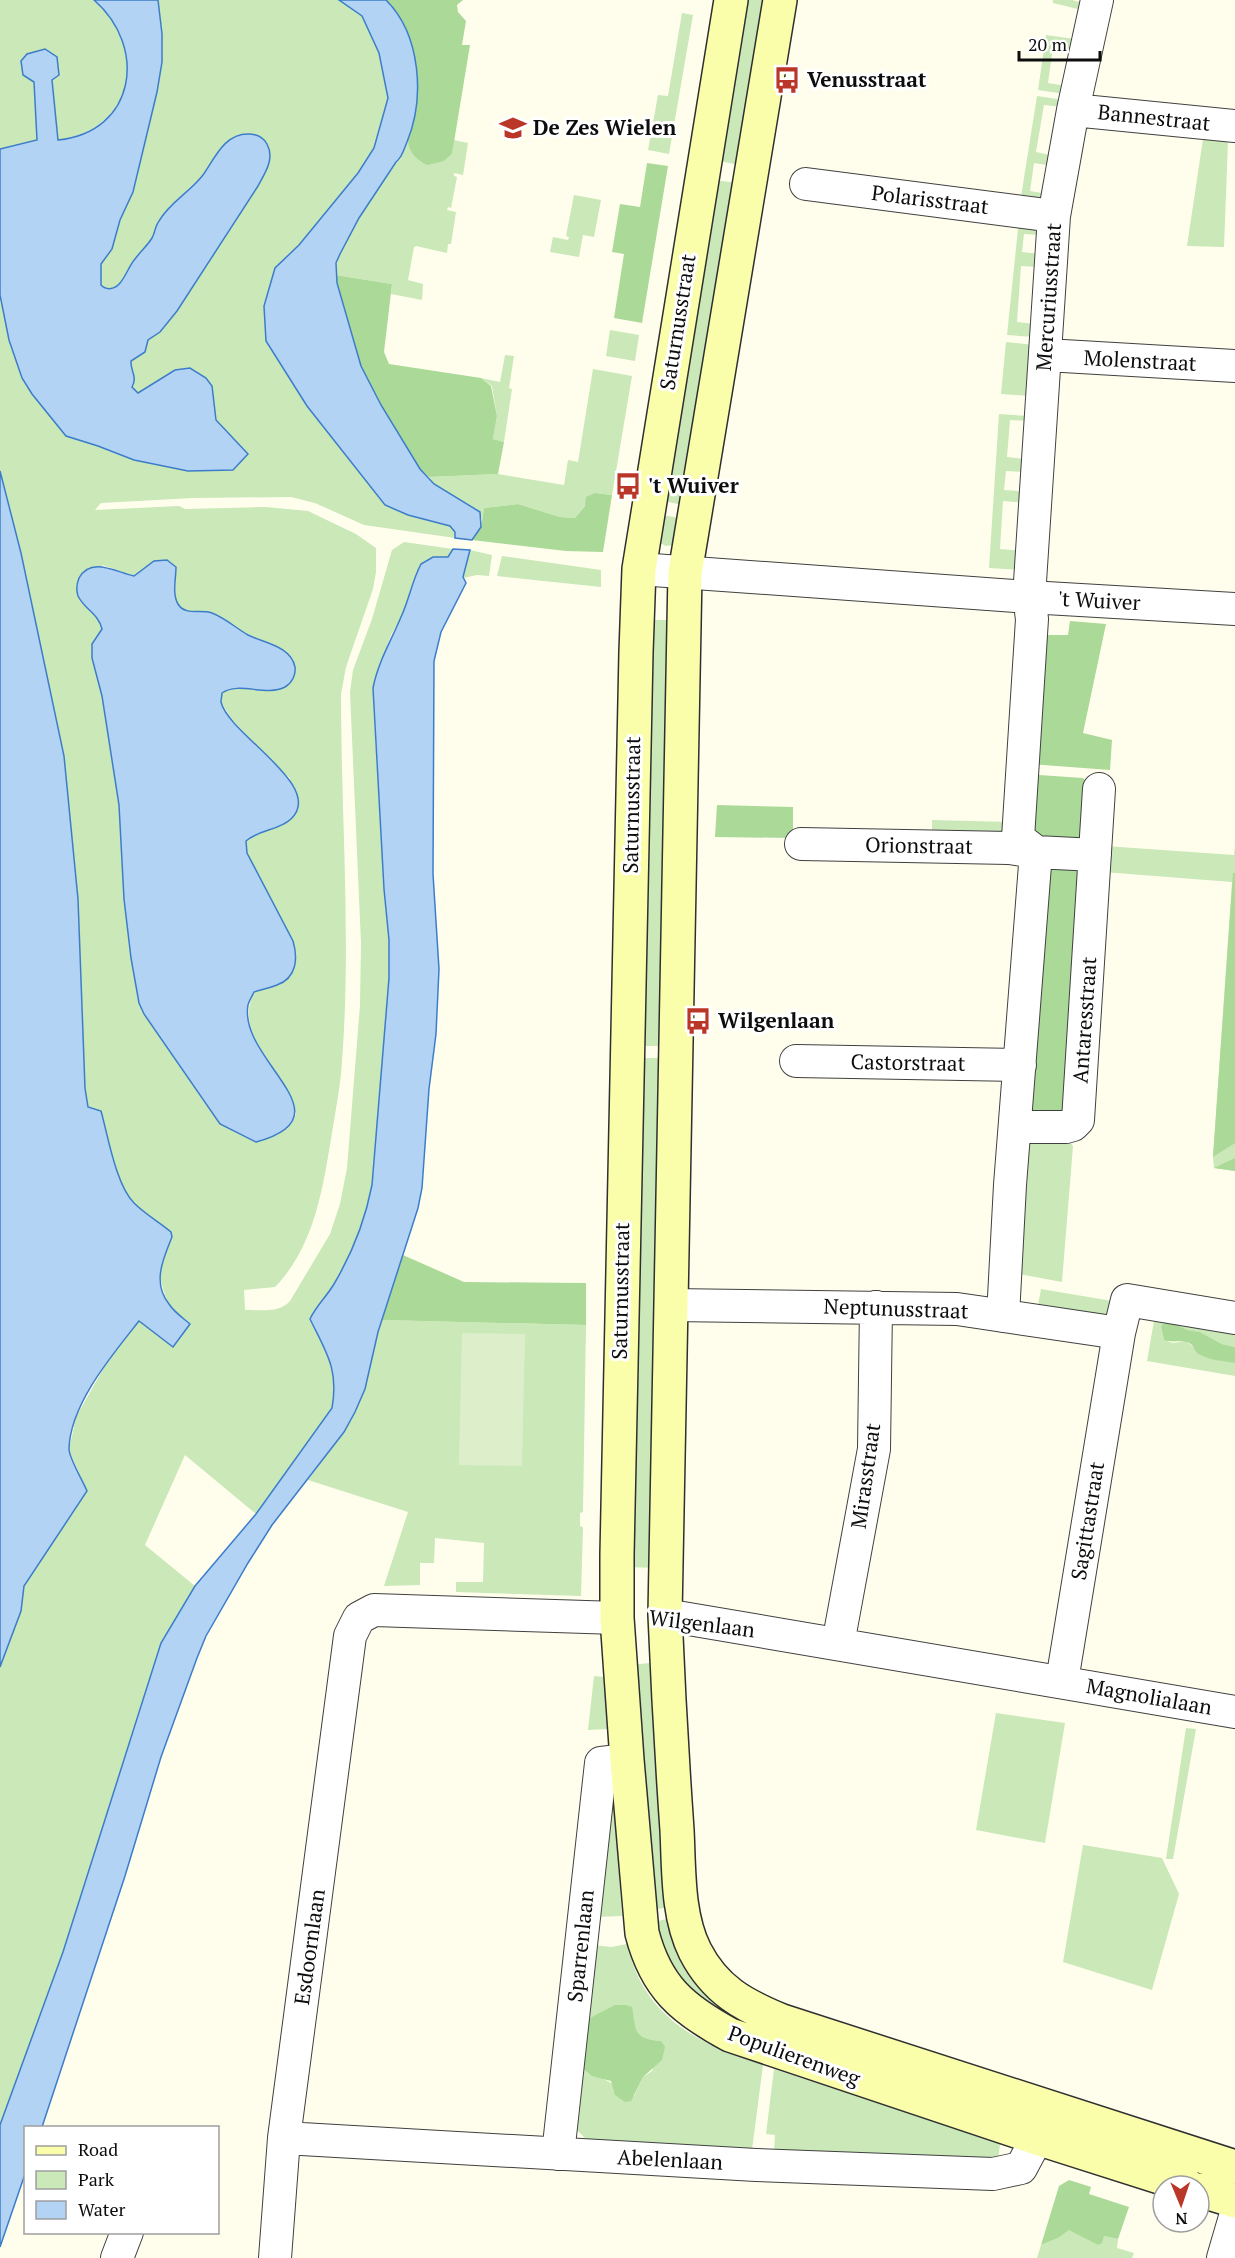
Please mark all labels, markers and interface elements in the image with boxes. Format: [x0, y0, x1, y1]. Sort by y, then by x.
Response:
scale bar [1019, 24, 1100, 62]
text: 20 m [1028, 32, 1068, 56]
bus stop icon: Venusstraat [772, 65, 802, 95]
place label: Venusstraat [807, 65, 927, 93]
street label: Bannestraat [1096, 97, 1212, 137]
school or university icon: De Zes Wielen [498, 113, 528, 143]
place label: De Zes Wielen [533, 113, 677, 141]
street label: Polarisstraat [870, 178, 991, 220]
street label: Mercuriusstraat [1029, 222, 1067, 372]
street label: Saturnusstraat [652, 252, 702, 392]
street label: Molenstraat [1083, 343, 1197, 377]
bus stop icon: 't Wuiver [613, 471, 643, 501]
place label: 't Wuiver [648, 471, 739, 499]
street label: 't Wuiver [1057, 584, 1141, 616]
street label: Saturnusstraat [616, 736, 646, 874]
street label: Orionstraat [865, 830, 973, 860]
street label: Antaresstraat [1066, 955, 1102, 1084]
bus stop icon: Wilgenlaan [683, 1006, 713, 1036]
place label: Wilgenlaan [718, 1006, 835, 1034]
street label: Castorstraat [850, 1047, 966, 1077]
street label: Saturnusstraat [605, 1222, 635, 1360]
street label: Neptunusstraat [823, 1291, 969, 1325]
street label: Mirasstraat [844, 1421, 886, 1530]
street label: Sagittastraat [1064, 1460, 1110, 1582]
street label: Wilgenlaan [648, 1603, 757, 1643]
street label: Magnolialaan [1084, 1671, 1215, 1721]
street label: Esdoornlaan [287, 1887, 331, 2007]
street label: Sparrenlaan [560, 1888, 600, 2004]
street label: Populierenweg [725, 2018, 865, 2092]
legend [24, 2126, 219, 2234]
text: Road [78, 2137, 118, 2161]
street label: Abelenlaan [617, 2142, 724, 2176]
text: Park [78, 2167, 115, 2191]
north arrow [1151, 2174, 1211, 2234]
text: Water [78, 2197, 125, 2221]
text: N [1175, 2208, 1188, 2230]

